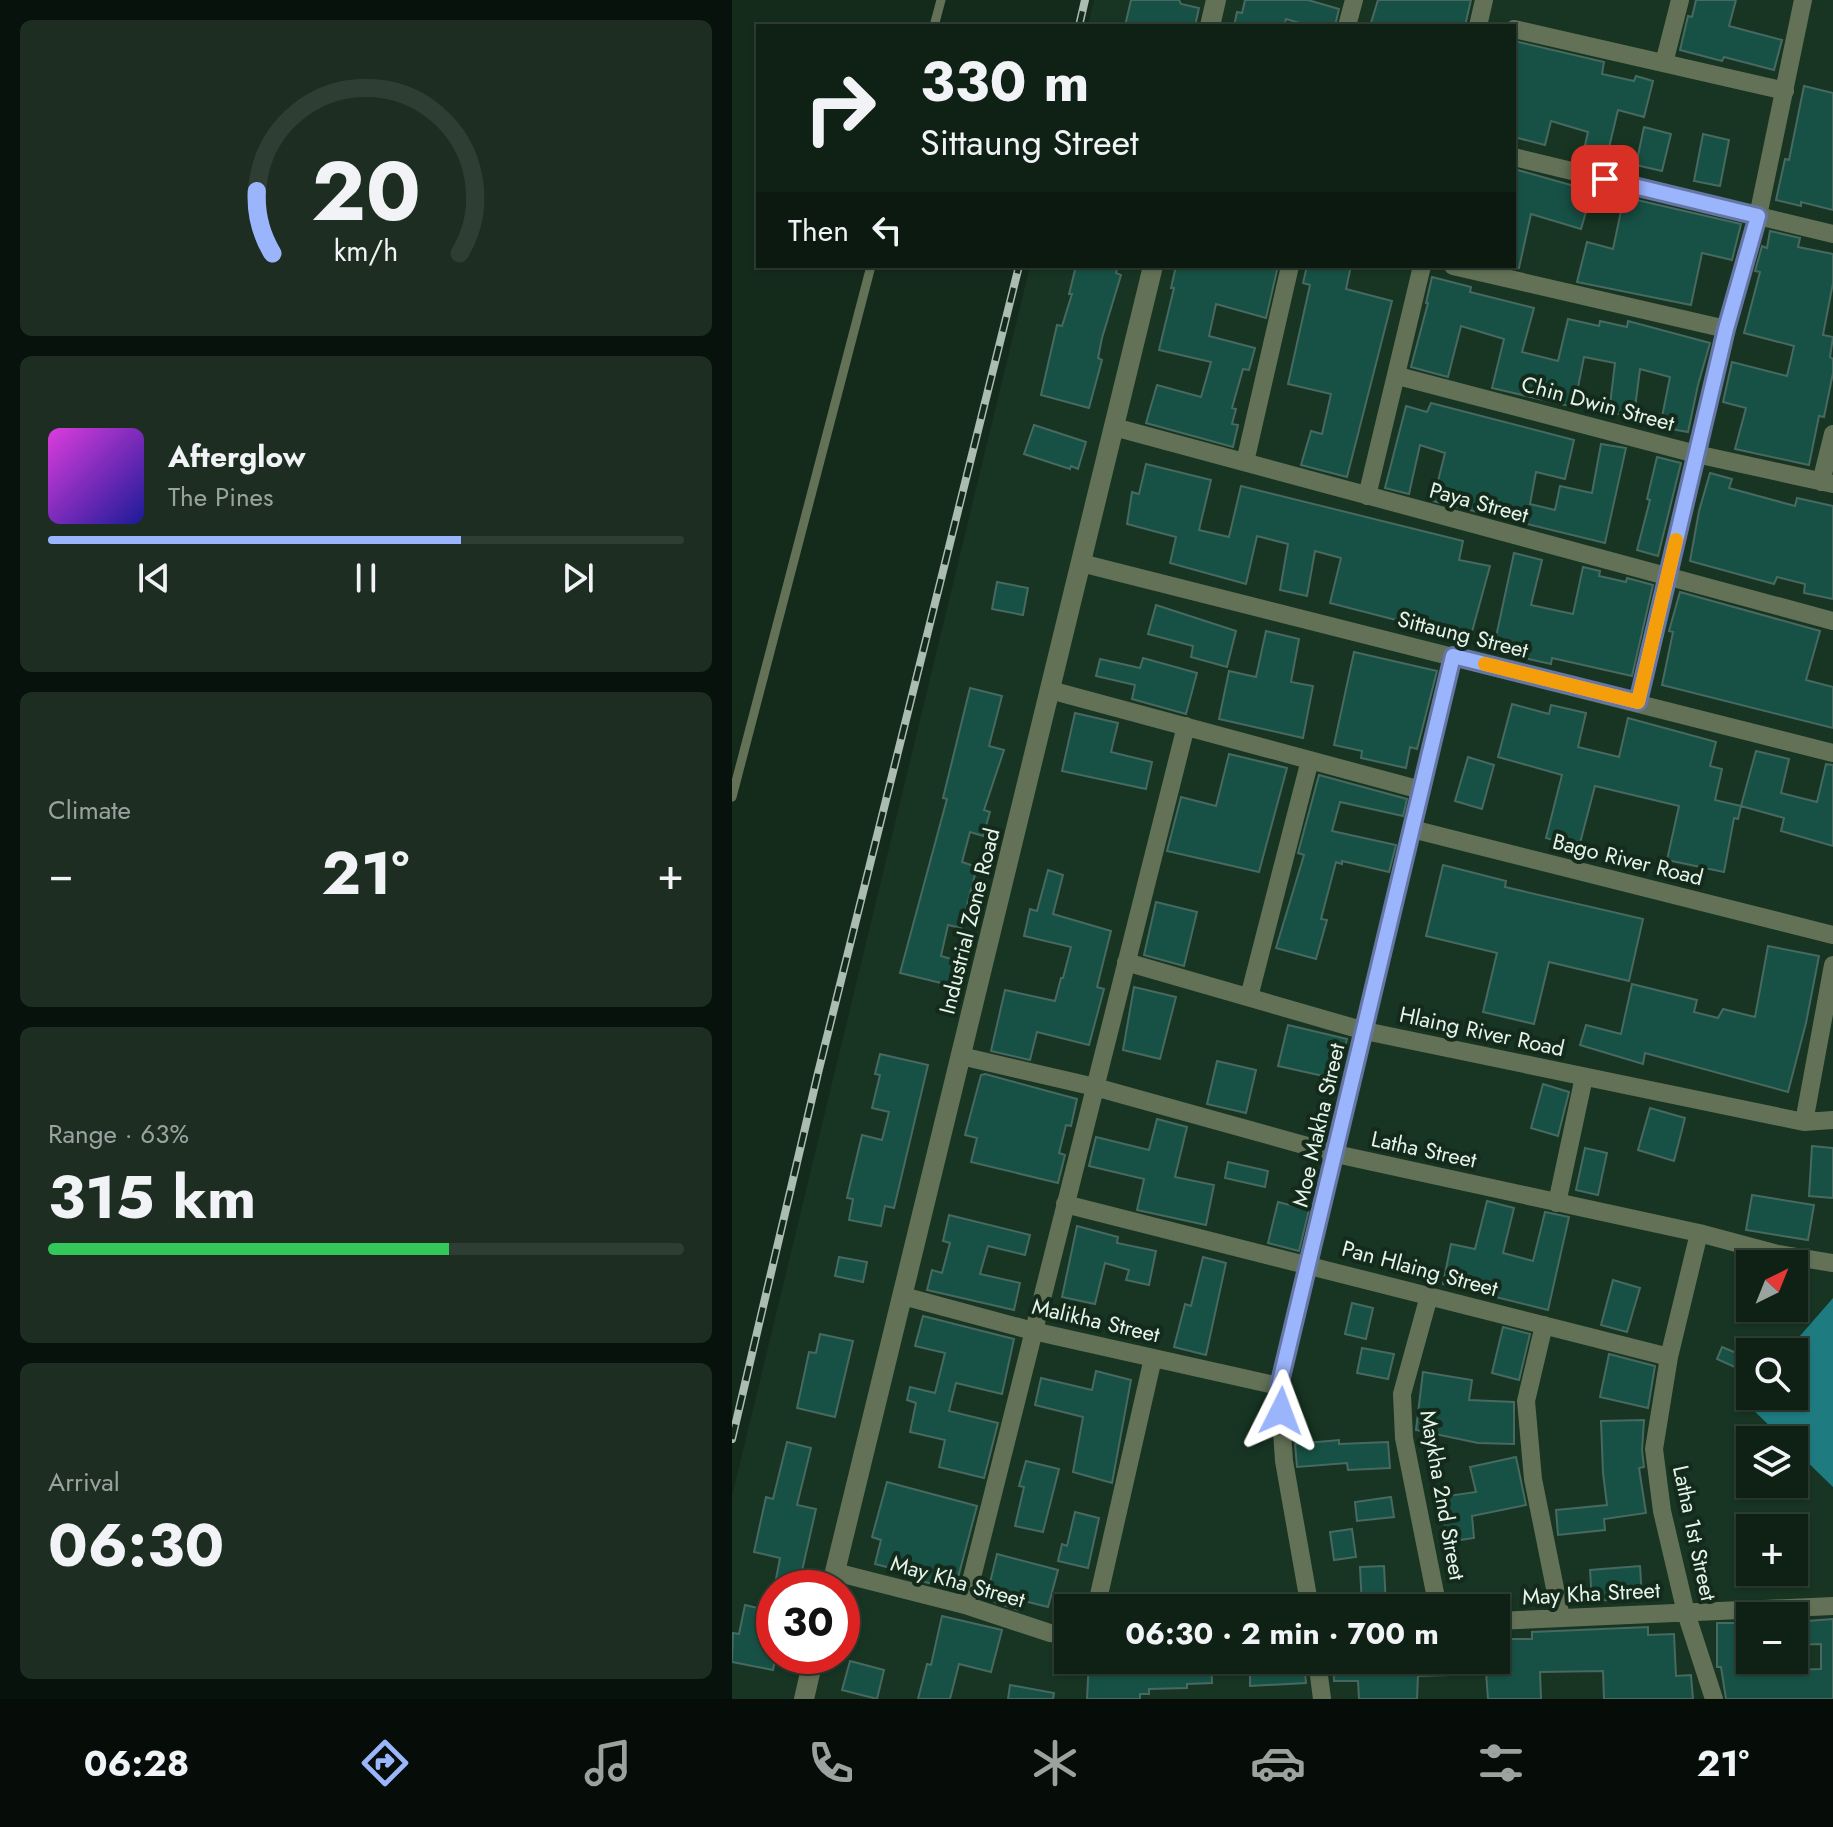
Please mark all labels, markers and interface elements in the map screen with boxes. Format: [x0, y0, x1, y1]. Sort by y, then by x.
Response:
text: 330 m [920, 41, 1089, 122]
icon: right [788, 56, 892, 160]
text: Sittaung Street [920, 116, 1139, 168]
text: 20 [311, 130, 421, 250]
pin [1571, 145, 1639, 213]
icon: arrive [1583, 157, 1627, 201]
icon: left [865, 208, 909, 252]
text: Then [788, 209, 849, 252]
text: km/h [334, 230, 398, 272]
street label: Chin Dwin Street [1518, 367, 1679, 439]
text: Afterglow [168, 435, 305, 478]
street label: Paya Street [1426, 473, 1533, 531]
text: The Pines [168, 478, 273, 516]
icon: previous [132, 556, 176, 600]
icon: pause [344, 556, 388, 600]
icon: next [556, 556, 600, 600]
street label: Sittaung Street [1394, 602, 1532, 666]
text: Climate [48, 791, 131, 829]
street label: Industrial Zone Road [930, 824, 1008, 1018]
street label: Bago River Road [1549, 825, 1707, 893]
text: 21° [322, 830, 409, 917]
text: − [48, 842, 74, 906]
text: + [657, 842, 684, 906]
street label: Hlaing River Road [1396, 998, 1568, 1064]
street label: Moe Makha Street [1284, 1039, 1353, 1210]
text: Range · 63% [48, 1115, 189, 1153]
street label: Latha Street [1368, 1122, 1480, 1176]
text: 315 km [48, 1154, 256, 1241]
street label: Pan Hlaing Street [1338, 1232, 1502, 1304]
north arrow [1736, 1250, 1808, 1322]
map controls [1736, 1250, 1808, 1674]
street label: Malikha Street [1029, 1290, 1164, 1350]
button: search [1736, 1338, 1808, 1410]
position arrow [1239, 1369, 1323, 1453]
street label: Maykha 2nd Street [1412, 1407, 1474, 1583]
button: layers [1736, 1426, 1808, 1498]
street label: Latha 1st Street [1665, 1462, 1725, 1604]
text: Arrival [48, 1463, 120, 1501]
text: 06:30 [48, 1502, 224, 1589]
button: + [1736, 1514, 1808, 1586]
street label: May Kha Street [887, 1547, 1030, 1616]
speed limit sign: 30 [756, 1570, 860, 1674]
street label: May Kha Street [1521, 1573, 1662, 1613]
button: − [1736, 1602, 1808, 1674]
text: 06:30 · 2 min · 700 m [1125, 1612, 1439, 1655]
icon: directions [357, 1735, 413, 1791]
icon: music [580, 1735, 636, 1791]
icon: phone [803, 1735, 859, 1791]
icon: climate [1027, 1735, 1083, 1791]
icon: car [1250, 1735, 1306, 1791]
icon: filters [1473, 1735, 1529, 1791]
text: 06:28 [84, 1737, 189, 1789]
text: 21° [1697, 1737, 1749, 1789]

